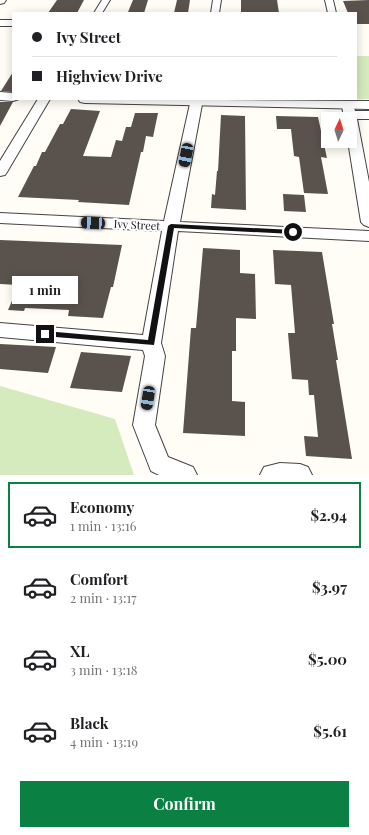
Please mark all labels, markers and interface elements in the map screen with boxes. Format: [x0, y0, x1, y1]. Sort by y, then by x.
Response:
text: Ivy Street [56, 27, 121, 47]
text: Highview Drive [56, 66, 163, 86]
north arrow [321, 112, 357, 148]
map controls [321, 112, 357, 148]
car [178, 142, 194, 168]
car [81, 216, 105, 230]
street label: Ivy Street [113, 216, 161, 233]
route start [284, 223, 302, 241]
callout: 1 min [12, 276, 78, 304]
text: 1 min [29, 281, 61, 298]
route end [36, 325, 54, 343]
car [140, 385, 156, 411]
icon: car [22, 497, 58, 533]
text: Economy [70, 497, 134, 517]
text: $2.94 [310, 505, 347, 525]
text: 1 min · 13:16 [70, 517, 137, 534]
icon: car [22, 569, 58, 605]
text: Comfort [70, 569, 128, 589]
text: $3.97 [312, 577, 347, 597]
text: 2 min · 13:17 [70, 589, 136, 606]
icon: car [22, 641, 58, 677]
text: XL [70, 641, 90, 661]
text: $5.00 [308, 649, 347, 669]
text: 3 min · 13:18 [70, 661, 138, 678]
icon: car [22, 713, 58, 749]
text: Black [70, 713, 109, 733]
text: $5.61 [313, 721, 347, 741]
text: 4 min · 13:19 [70, 733, 138, 750]
button: Confirm [20, 781, 349, 827]

